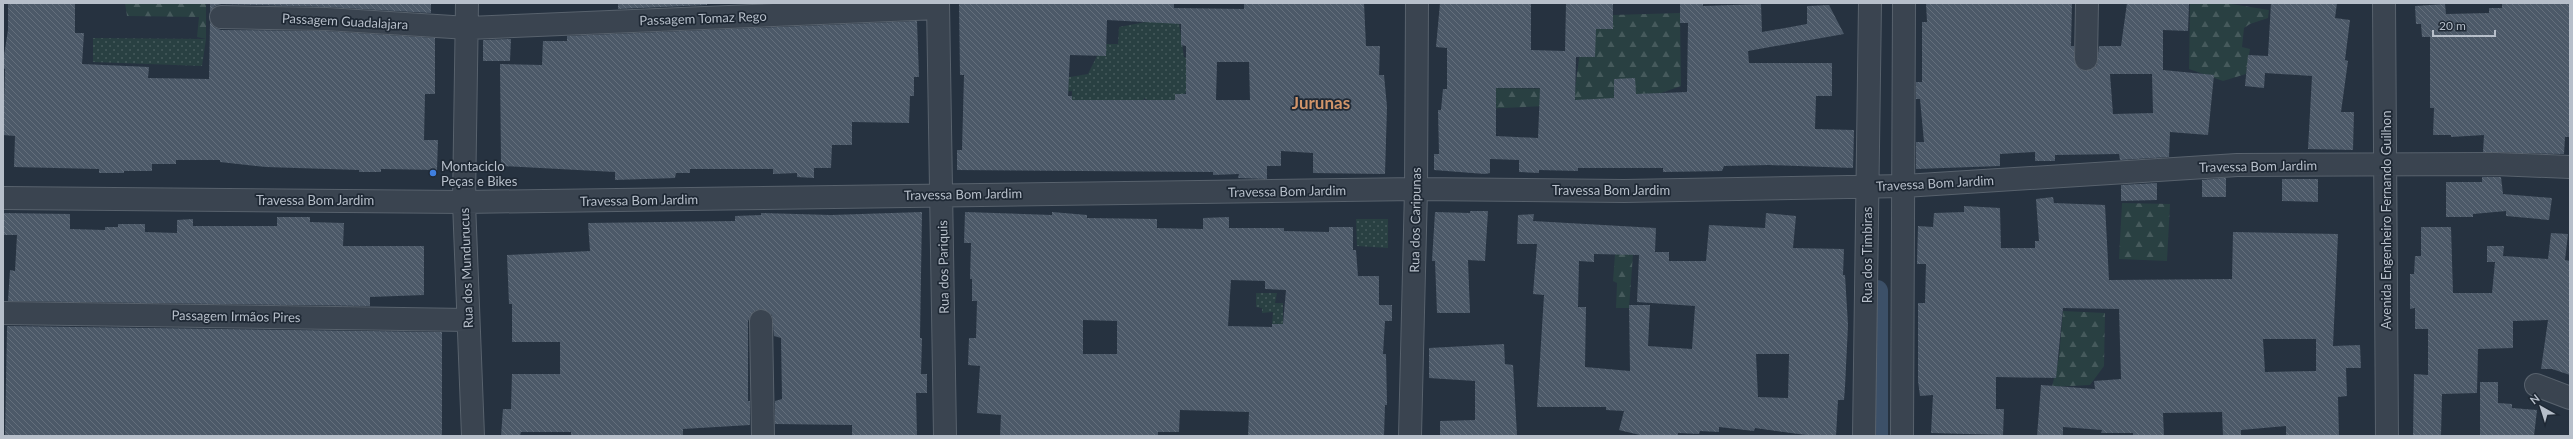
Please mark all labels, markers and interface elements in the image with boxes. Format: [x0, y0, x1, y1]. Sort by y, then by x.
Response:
street label: Passagem Tomaz Rego [639, 8, 767, 28]
street label: Passagem Guadalajara [281, 10, 409, 32]
scale bar [2433, 12, 2495, 38]
text: 20 m [2439, 18, 2466, 33]
district label: Jurunas [1292, 92, 1350, 113]
street label: Avenida Engenheiro Fernando Guilhon [2378, 111, 2394, 329]
street label: Travessa Bom Jardim [2199, 157, 2317, 175]
place label: Montaciclo Peças e Bikes [441, 158, 518, 189]
street label: Rua dos Caripunas [1406, 167, 1424, 273]
marker: Montaciclo Peças e Bikes [428, 168, 438, 178]
street label: Travessa Bom Jardim [1876, 172, 1994, 194]
street label: Travessa Bom Jardim [1228, 182, 1346, 200]
street label: Travessa Bom Jardim [1552, 182, 1670, 198]
street label: Travessa Bom Jardim [904, 185, 1022, 203]
street label: Travessa Bom Jardim [580, 191, 698, 209]
street label: Travessa Bom Jardim [256, 192, 374, 208]
street label: Rua dos Timbiras [1859, 206, 1875, 303]
street label: Rua dos Mundurucus [456, 207, 476, 329]
street label: Rua dos Pariquis [934, 220, 952, 314]
street label: Passagem Irmãos Pires [171, 307, 301, 325]
north arrow [2521, 387, 2561, 427]
text: N [2527, 391, 2542, 407]

